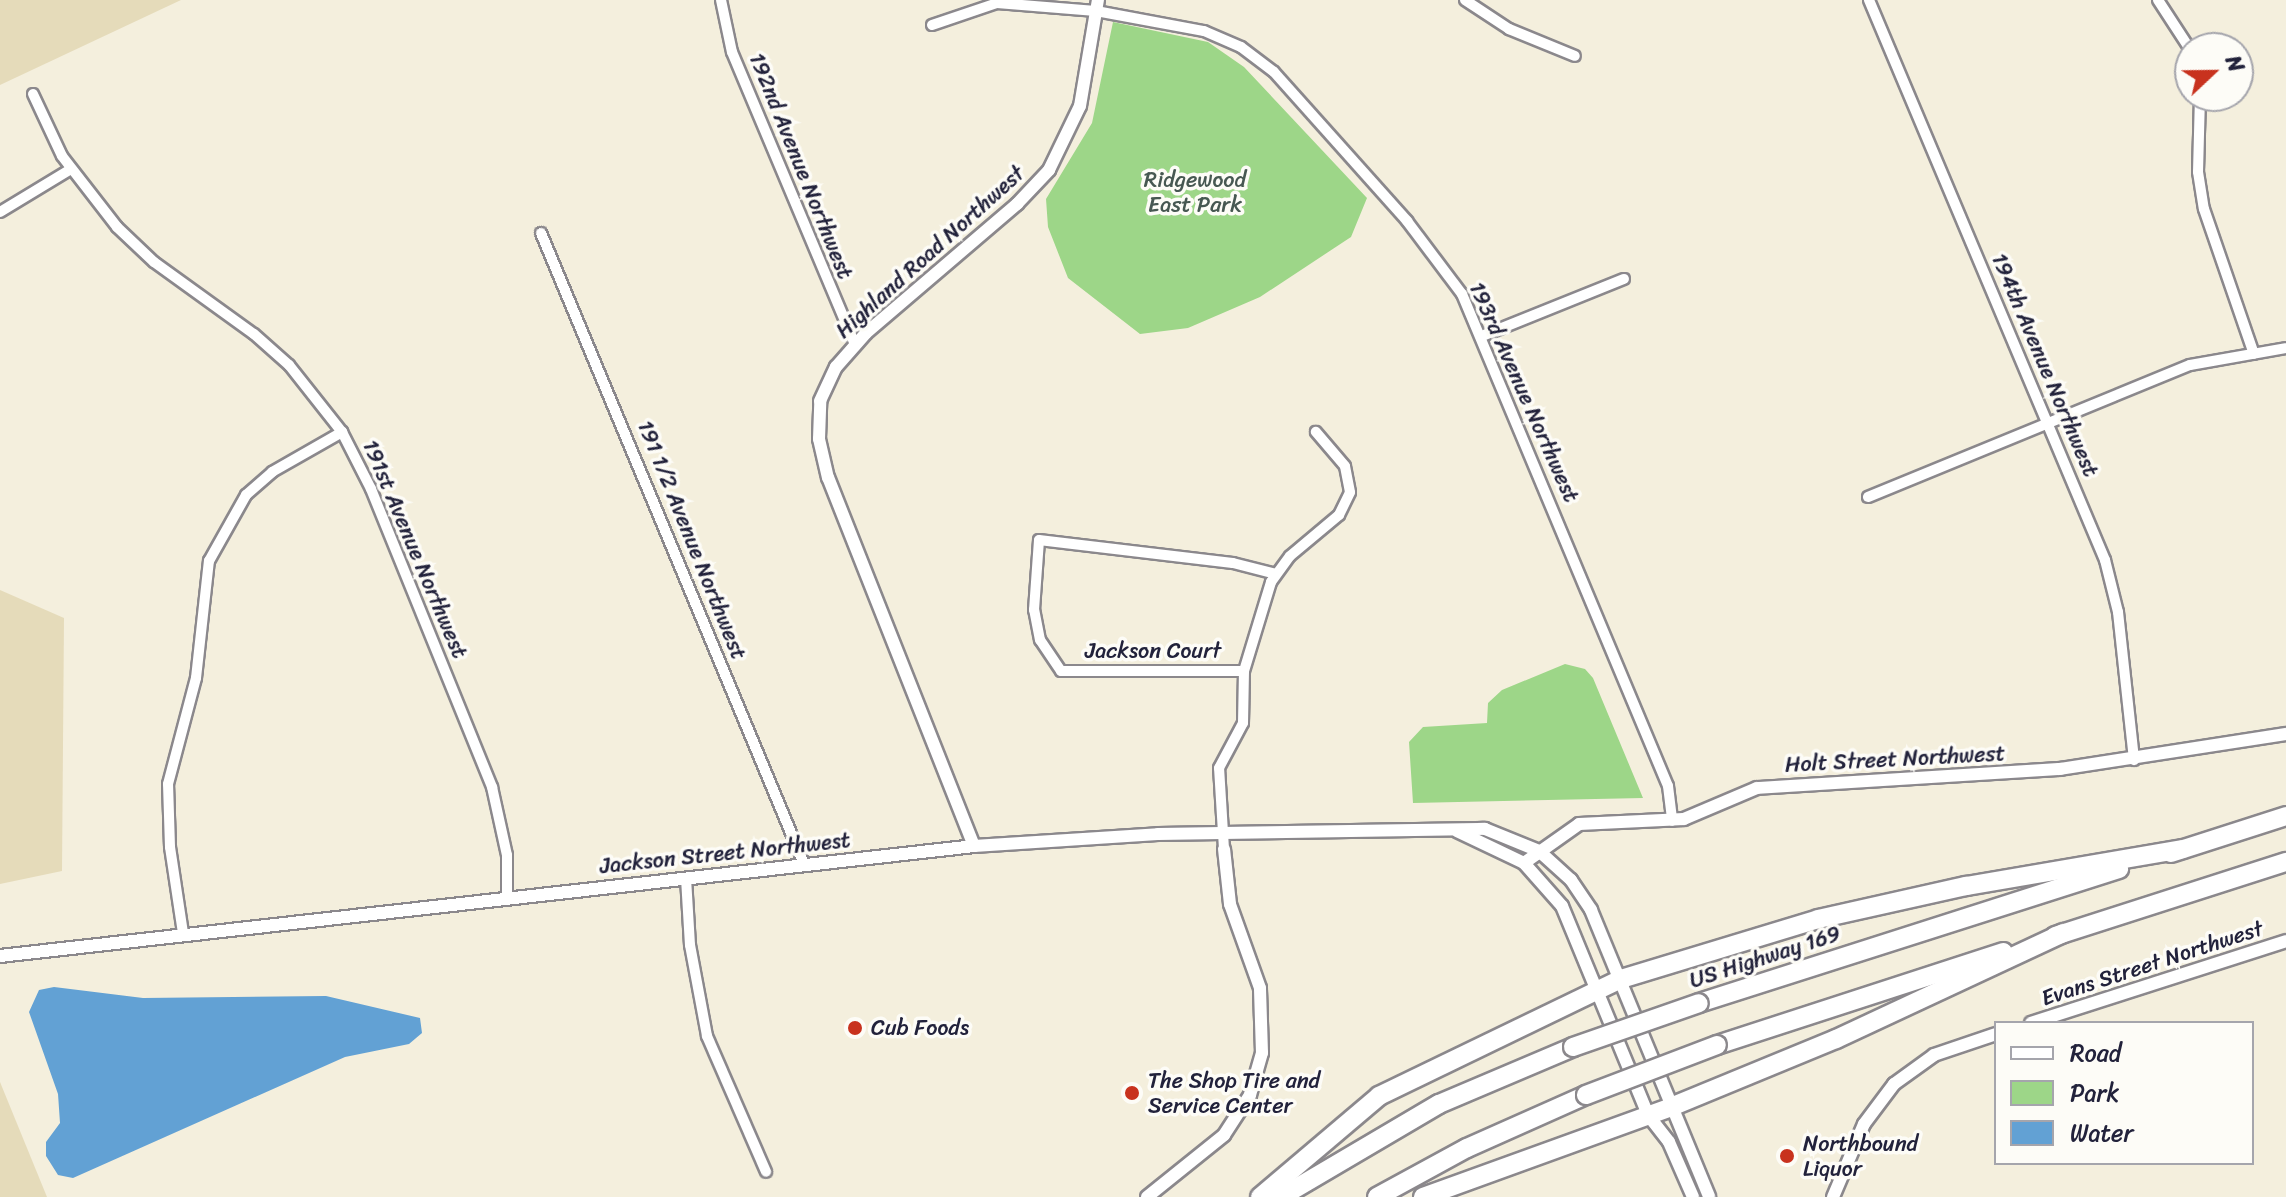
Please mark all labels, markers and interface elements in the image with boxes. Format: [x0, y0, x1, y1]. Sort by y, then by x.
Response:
north arrow [2174, 32, 2254, 112]
street label: 192nd Avenue Northwest [743, 48, 859, 284]
text: N [2214, 49, 2256, 78]
street label: Highland Road Northwest [830, 160, 1030, 344]
park label: Ridgewood East Park [1144, 166, 1246, 218]
street label: 194th Avenue Northwest [1986, 249, 2104, 481]
street label: 193rd Avenue Northwest [1463, 277, 1585, 507]
street label: 191 1/2 Avenue Northwest [632, 417, 752, 663]
street label: 191st Avenue Northwest [357, 435, 473, 663]
street label: Jackson Court [1084, 638, 1222, 664]
street label: Holt Street Northwest [1784, 740, 2006, 778]
street label: Jackson Street Northwest [598, 827, 852, 879]
street label: Evans Street Northwest [2038, 915, 2266, 1011]
street label: US Highway 169 [1686, 920, 1844, 994]
place label: Cub Foods [871, 1015, 970, 1041]
marker: Cub Foods [846, 1019, 864, 1037]
legend [1994, 1021, 2254, 1165]
text: Road [2070, 1032, 2121, 1074]
place label: The Shop Tire and Service Center [1148, 1067, 1321, 1118]
text: Park [2070, 1072, 2119, 1114]
marker: The Shop Tire and Service Center [1123, 1084, 1141, 1102]
text: Water [2070, 1112, 2133, 1154]
place label: Northbound Liquor [1803, 1130, 1918, 1182]
marker: Northbound Liquor [1778, 1147, 1796, 1165]

